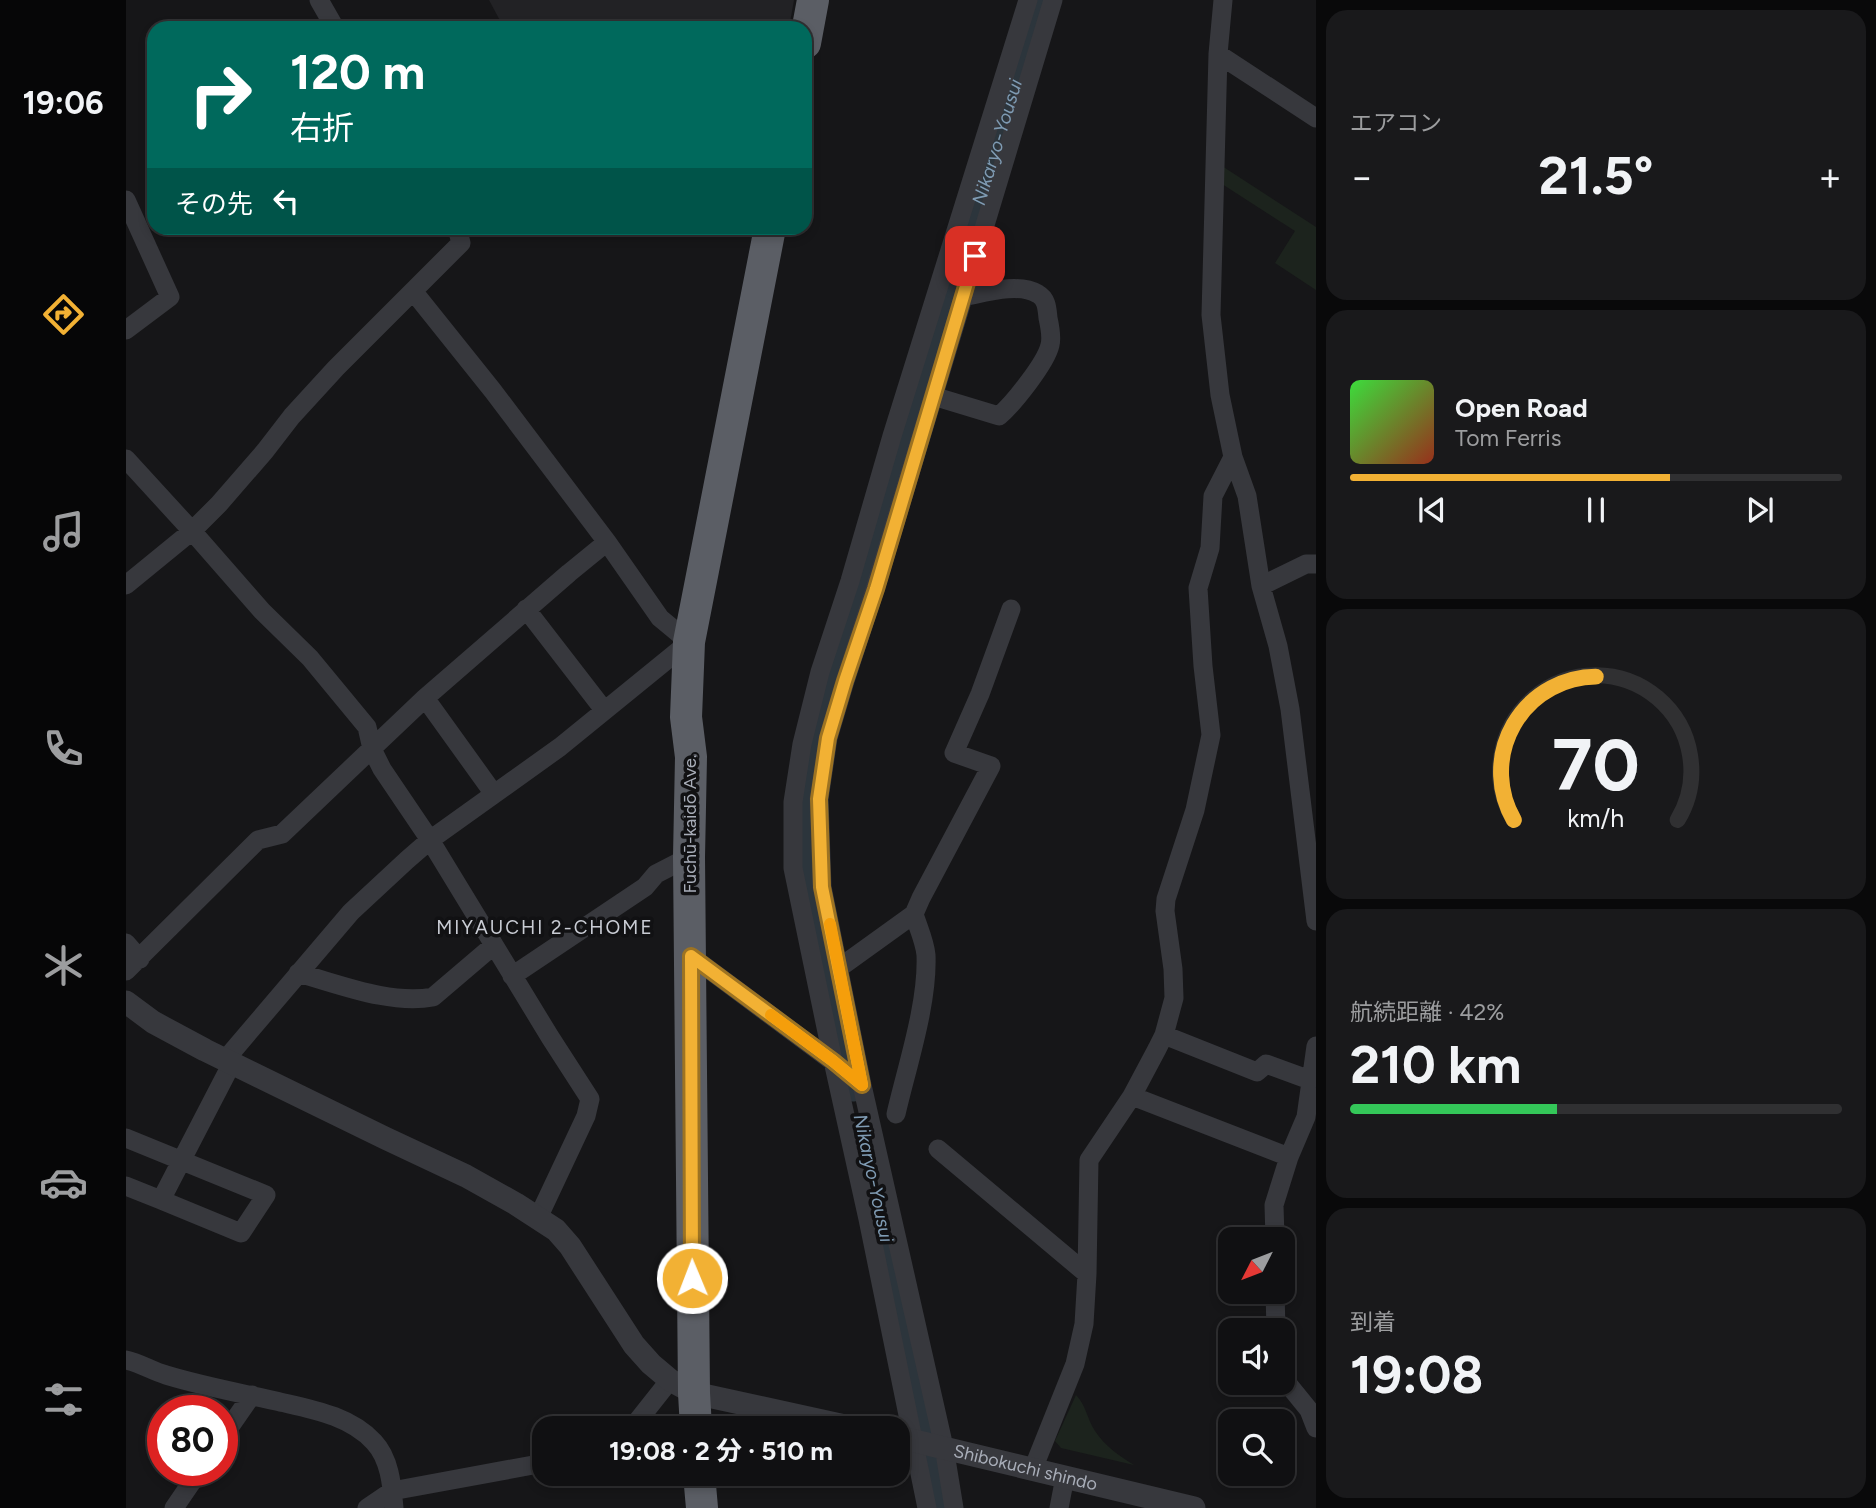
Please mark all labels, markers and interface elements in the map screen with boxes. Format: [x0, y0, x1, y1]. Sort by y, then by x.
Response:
text: 120 m [290, 42, 425, 101]
icon: right [175, 49, 266, 140]
water label: Nikaryo-Yousui [967, 76, 1027, 208]
text: 19:06 [23, 84, 104, 122]
text: 右折 [290, 109, 354, 147]
text: エアコン [1350, 109, 1442, 137]
text: 21.5° [1539, 145, 1653, 207]
text: − [1350, 154, 1374, 200]
text: + [1818, 154, 1842, 200]
icon: left [267, 182, 305, 220]
text: その先 [175, 188, 253, 220]
pin [945, 226, 1005, 286]
icon: arrive [956, 237, 994, 275]
icon: directions [39, 290, 88, 339]
text: Open Road [1455, 392, 1588, 424]
text: Tom Ferris [1455, 424, 1561, 452]
icon: previous [1413, 491, 1451, 529]
icon: pause [1577, 491, 1615, 529]
icon: next [1741, 491, 1779, 529]
icon: music [39, 507, 88, 556]
text: 70 [1552, 721, 1640, 808]
icon: phone [39, 724, 88, 773]
street label: Fuchū-kaidō Ave. [679, 755, 701, 894]
text: km/h [1567, 803, 1625, 833]
district label: MIYAUCHI 2-CHOME [436, 916, 654, 939]
icon: climate [39, 941, 88, 990]
text: 航続距離 · 42% [1350, 998, 1504, 1026]
text: 210 km [1350, 1034, 1521, 1096]
water label: Nikaryo-Yousui [849, 1112, 898, 1245]
icon: car [39, 1158, 88, 1207]
north arrow [1218, 1227, 1295, 1304]
map controls [1218, 1227, 1295, 1486]
position arrow [655, 1241, 729, 1315]
text: 到着 [1350, 1308, 1396, 1336]
button: sound [1218, 1318, 1295, 1395]
text: 19:08 [1350, 1344, 1483, 1406]
icon: filters [39, 1375, 88, 1424]
speed limit sign: 80 [147, 1395, 238, 1486]
button: search [1218, 1409, 1295, 1486]
text: 19:08 · 2 分 · 510 m [609, 1435, 833, 1467]
street label: Shibokuchi shindo [951, 1440, 1100, 1495]

